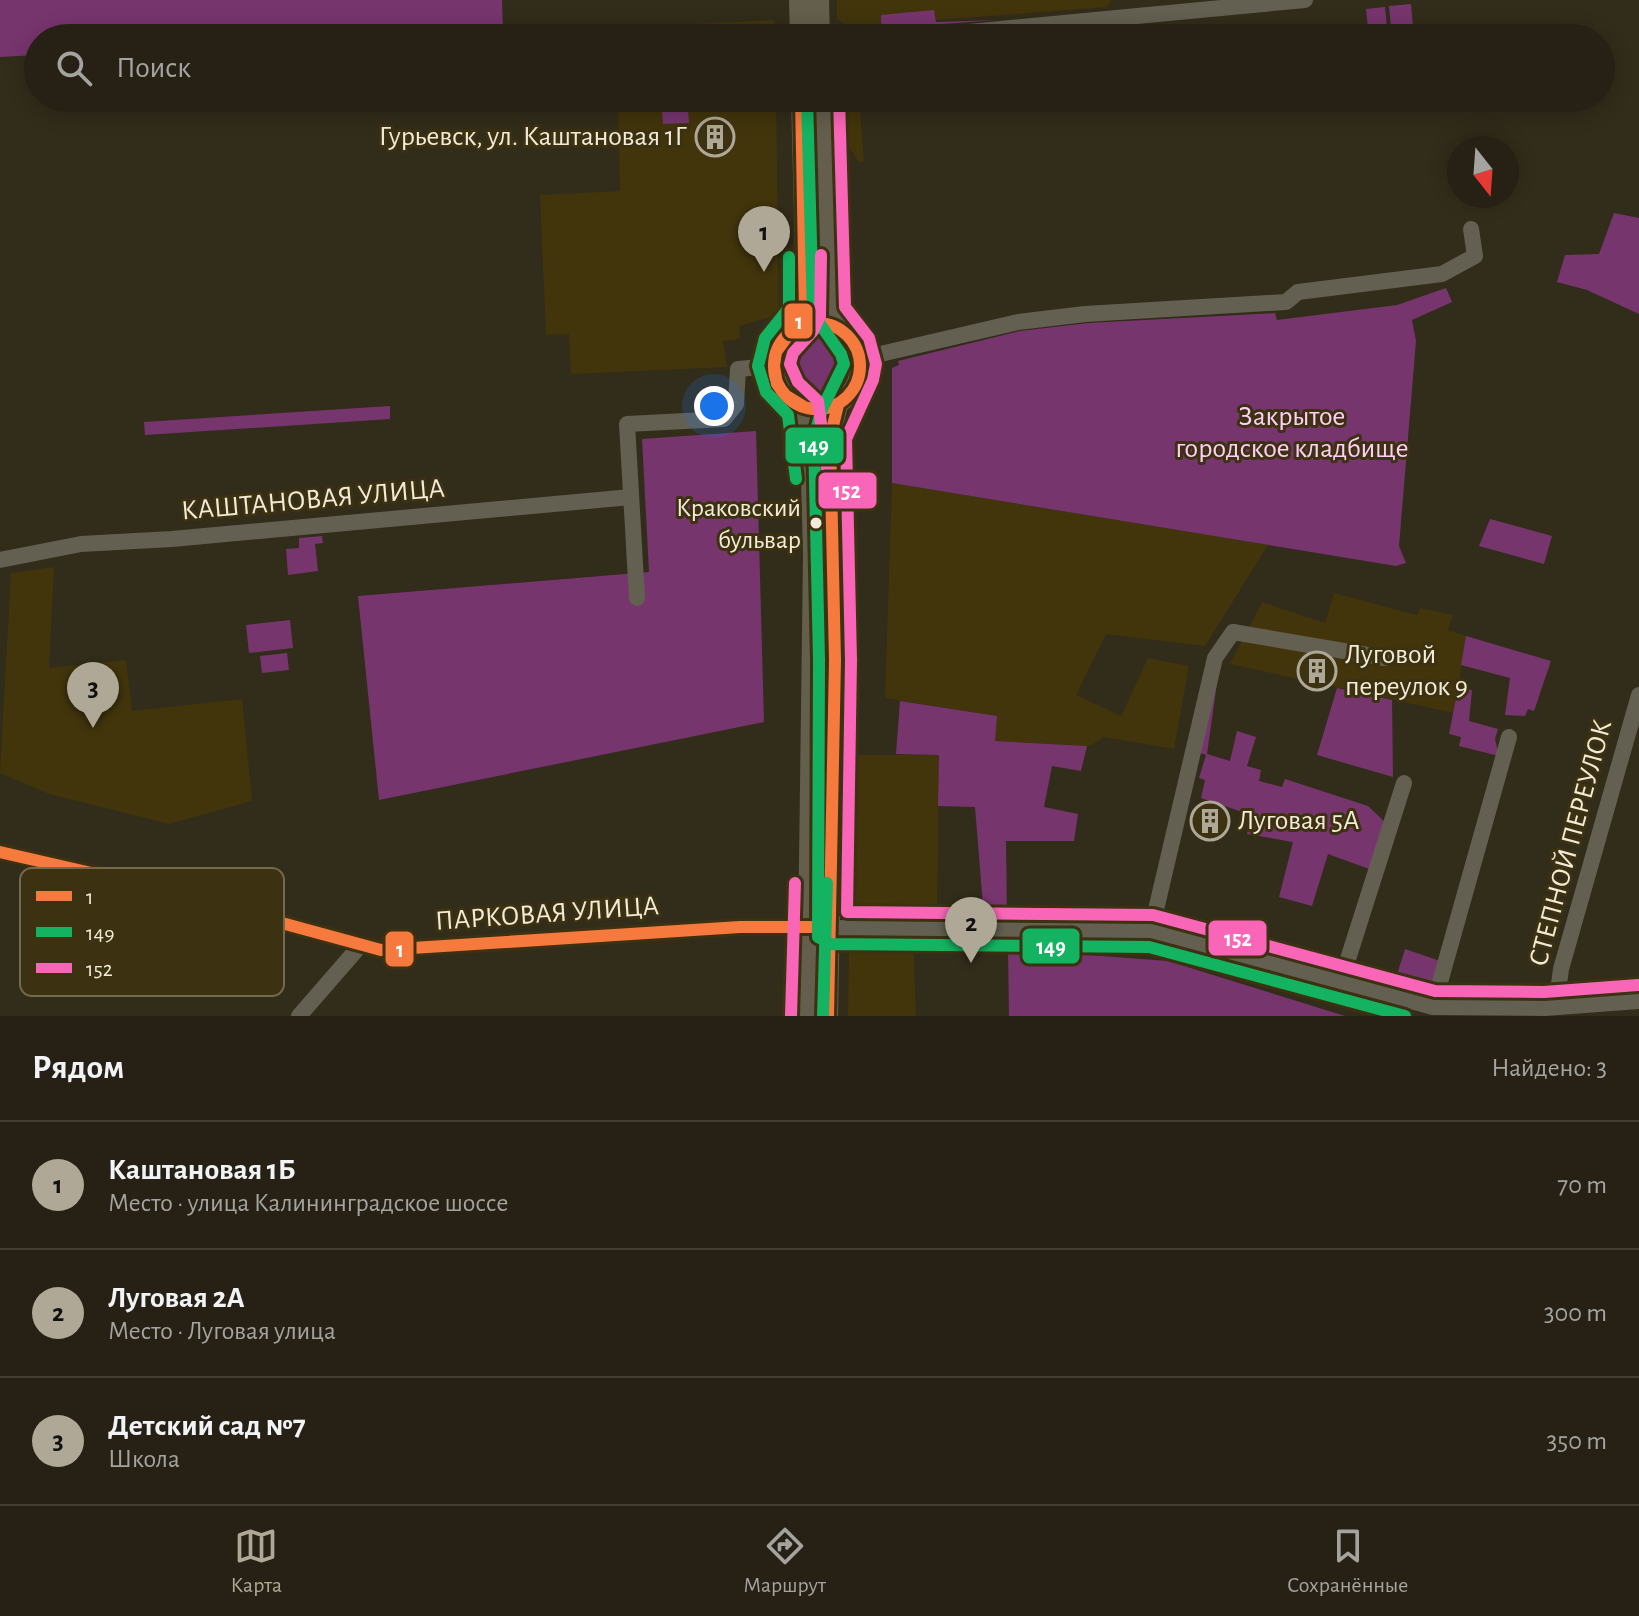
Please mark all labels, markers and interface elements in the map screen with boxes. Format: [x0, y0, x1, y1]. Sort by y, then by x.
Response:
search box [24, 24, 1615, 112]
icon: search [52, 46, 96, 90]
text: Поиск [116, 53, 191, 83]
building icon: Гурьевск, ул. Каштановая 1Г [694, 116, 736, 158]
place label: Гурьевск, ул. Каштановая 1Г [379, 123, 687, 151]
north arrow [1447, 136, 1519, 208]
pin: 1 [738, 206, 790, 272]
line badge: 1 [783, 302, 814, 340]
text: 1 [795, 311, 803, 333]
your location [694, 386, 734, 426]
park label: Закрытое городское кладбище [1176, 403, 1409, 463]
line badge: 149 [784, 426, 845, 465]
text: 149 [799, 435, 829, 457]
line badge: 152 [817, 471, 878, 510]
street label: КАШТАНОВАЯ УЛИЦА [180, 475, 446, 525]
text: 152 [833, 480, 861, 502]
place label: Краковский бульвар [676, 495, 801, 553]
marker: Краковский бульвар [808, 515, 824, 531]
place label: Луговой переулок 9 [1345, 641, 1468, 701]
building icon: Луговой переулок 9 [1296, 650, 1338, 692]
pin: 3 [67, 662, 119, 728]
street label: СТЕПНОЙ ПЕРЕУЛОК [1524, 716, 1617, 969]
building icon: Луговая 5А [1189, 800, 1231, 842]
place label: Луговая 5А [1238, 807, 1359, 835]
legend [20, 868, 284, 996]
text: 1 [86, 886, 94, 908]
street label: ПАРКОВАЯ УЛИЦА [434, 892, 660, 936]
pin: 2 [945, 897, 997, 963]
line badge: 152 [1207, 919, 1268, 957]
text: 149 [86, 922, 115, 944]
line badge: 149 [1021, 927, 1081, 965]
text: 152 [1224, 928, 1252, 950]
line badge: 1 [384, 930, 415, 968]
text: 149 [1036, 936, 1066, 958]
text: 1 [396, 939, 404, 961]
text: 152 [86, 958, 113, 980]
text: Рядом [32, 1051, 124, 1085]
text: Найдено: 3 [1491, 1055, 1607, 1081]
text: Каштановая 1Б [108, 1155, 296, 1185]
text: 1 [53, 1172, 63, 1198]
text: 70 m [1557, 1172, 1607, 1198]
text: Место · улица Калининградское шоссе [108, 1190, 508, 1216]
text: Луговая 2А [108, 1283, 245, 1313]
text: 2 [52, 1300, 64, 1326]
text: 300 m [1544, 1300, 1607, 1326]
text: Место · Луговая улица [108, 1318, 336, 1344]
text: Детский сад №7 [108, 1411, 306, 1441]
text: 3 [52, 1428, 64, 1454]
text: 350 m [1547, 1428, 1607, 1454]
text: Школа [108, 1446, 180, 1472]
tab: Карта [231, 1524, 282, 1598]
tab: Маршрут [743, 1524, 826, 1598]
tab: Сохранённые [1287, 1524, 1408, 1598]

